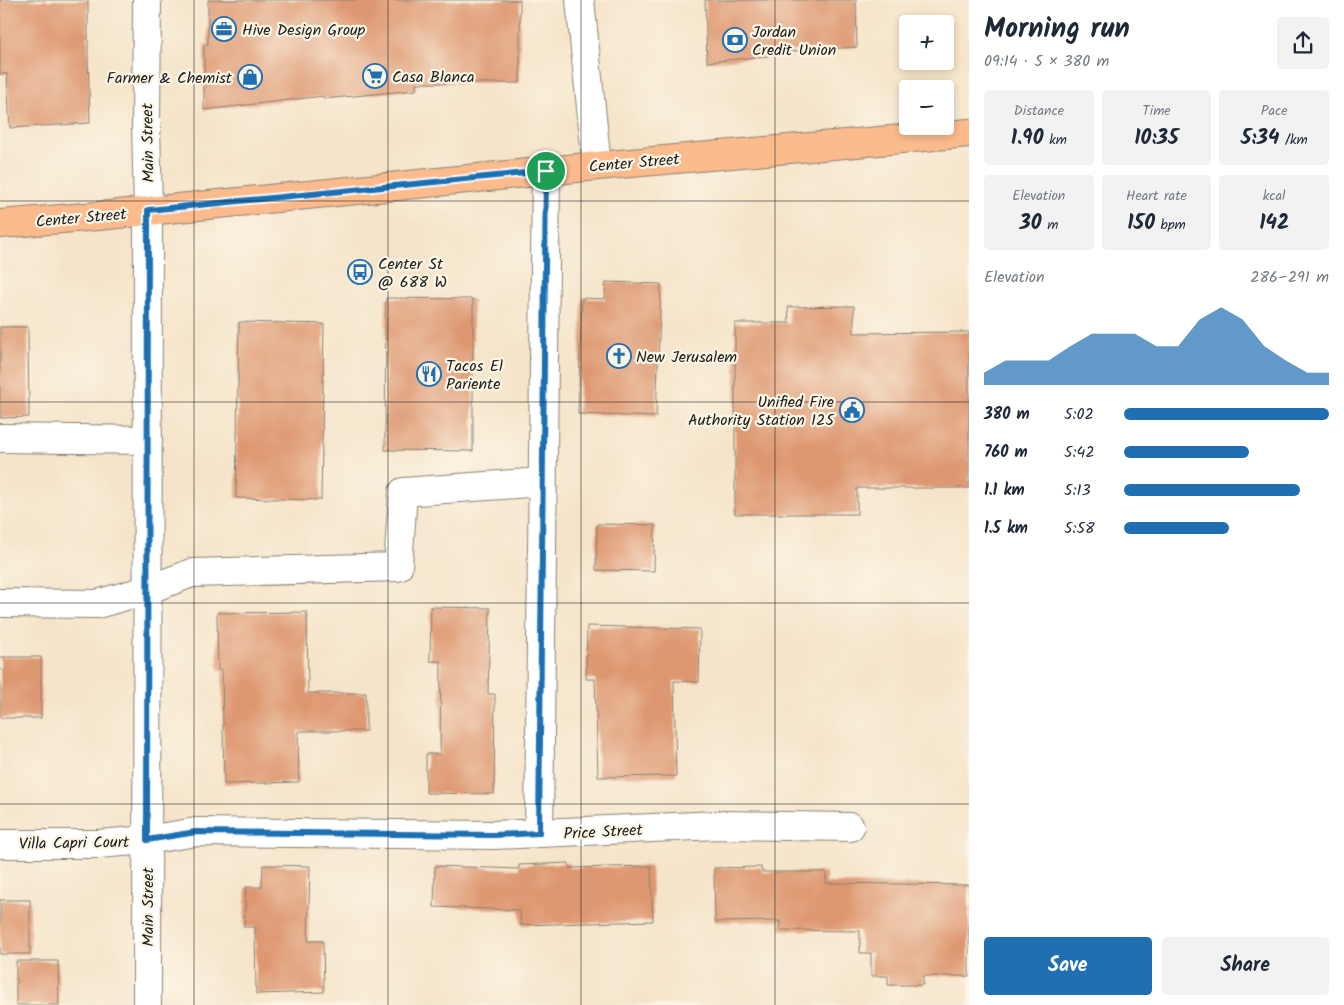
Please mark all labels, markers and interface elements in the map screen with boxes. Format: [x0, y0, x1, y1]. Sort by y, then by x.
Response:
text: Morning run [984, 7, 1130, 52]
map controls [899, 15, 954, 135]
button: + [899, 15, 954, 70]
office icon: Hive Design Group [211, 16, 237, 42]
button: share [1277, 17, 1329, 69]
place label: Hive Design Group [242, 18, 366, 43]
place label: Jordan Credit Union [752, 20, 836, 63]
bank icon: Jordan Credit Union [722, 27, 748, 53]
text: 09:14 · 5 × 380 m [984, 49, 1109, 74]
supermarket icon: Casa Blanca [362, 63, 388, 89]
shop icon: Farmer & Chemist [237, 64, 263, 90]
place label: Casa Blanca [392, 65, 475, 90]
place label: Farmer & Chemist [107, 66, 233, 91]
button: − [899, 80, 954, 135]
text: Distance [1014, 100, 1064, 122]
text: Time [1142, 100, 1171, 122]
text: Pace [1261, 100, 1288, 122]
street label: Main Street [135, 102, 162, 183]
text: 1.90 [1011, 122, 1044, 155]
text: 10:35 [1134, 122, 1179, 155]
text: 5:34 [1241, 122, 1279, 155]
text: km [1044, 129, 1067, 151]
text: /km [1279, 129, 1308, 151]
street label: Center Street [588, 147, 681, 180]
pin [525, 150, 567, 192]
icon: arrive [532, 157, 560, 185]
text: Elevation [1012, 185, 1065, 207]
text: Heart rate [1126, 185, 1187, 207]
text: kcal [1263, 185, 1286, 207]
street label: Center Street [35, 202, 128, 235]
text: 30 [1019, 207, 1042, 240]
text: 150 [1127, 207, 1155, 240]
text: 142 [1259, 207, 1289, 240]
text: m [1042, 214, 1058, 236]
text: bpm [1155, 214, 1186, 236]
place label: Center St @ 688 W [378, 252, 447, 295]
bus stop icon: Center St @ 688 W [347, 259, 373, 285]
text: Elevation [984, 265, 1045, 290]
text: 286–291 m [1250, 265, 1329, 290]
church icon: New Jerusalem [606, 343, 632, 369]
place label: New Jerusalem [636, 345, 737, 370]
place label: Tacos El Pariente [446, 354, 503, 397]
restaurant icon: Tacos El Pariente [416, 361, 442, 387]
place label: Unified Fire Authority Station 125 [688, 390, 835, 433]
public building icon: Unified Fire Authority Station 125 [839, 397, 865, 423]
text: 380 m [984, 402, 1030, 427]
text: 5:02 [1064, 402, 1094, 427]
text: 760 m [984, 440, 1028, 465]
text: 5:42 [1064, 440, 1095, 465]
text: 1.1 km [984, 478, 1025, 503]
text: 5:13 [1064, 478, 1091, 503]
text: 1.5 km [984, 516, 1028, 541]
text: 5:58 [1064, 516, 1095, 541]
street label: Price Street [563, 818, 644, 847]
street label: Villa Capri Court [19, 830, 130, 857]
street label: Main Street [136, 866, 161, 947]
button: Save [984, 937, 1152, 995]
button: Share [1162, 937, 1329, 995]

